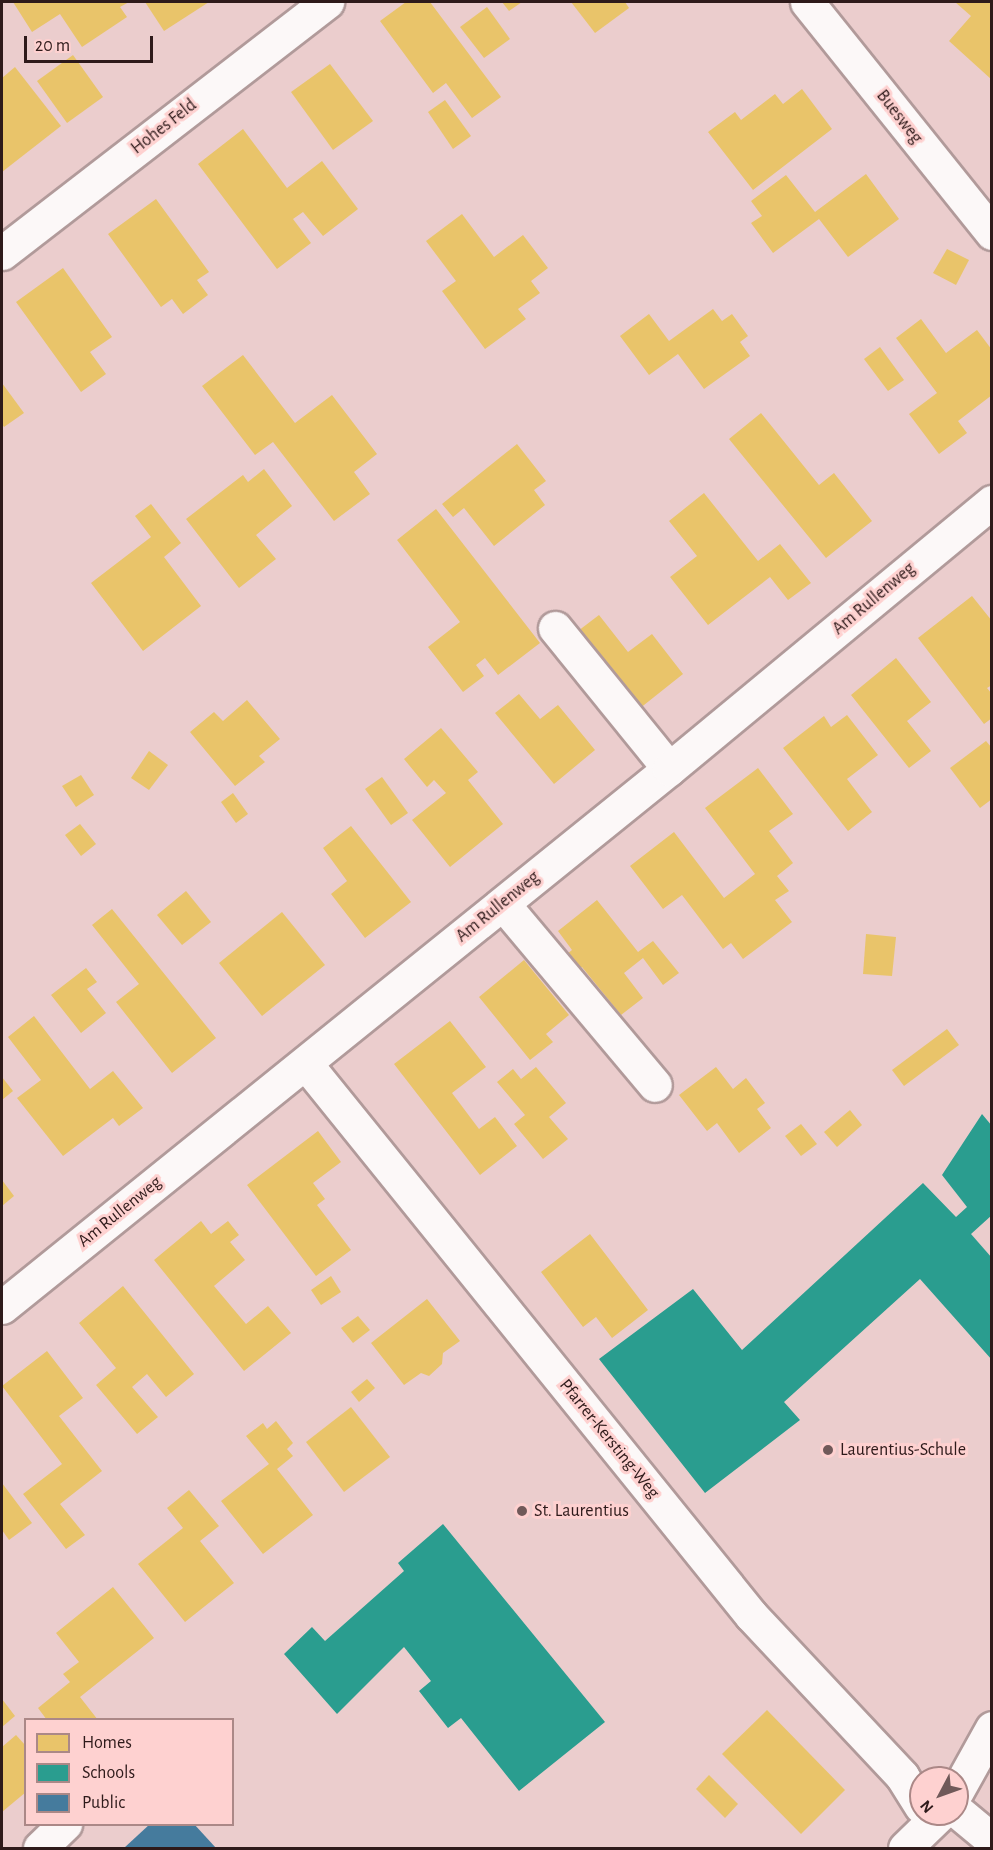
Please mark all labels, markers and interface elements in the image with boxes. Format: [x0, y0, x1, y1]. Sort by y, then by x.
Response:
scale bar [27, 24, 156, 62]
text: 20 m [35, 37, 70, 55]
street label: Buesweg [871, 86, 927, 148]
street label: Hohes Feld [127, 95, 201, 159]
street label: Am Rullenweg [828, 558, 920, 640]
street label: Am Rullenweg [452, 867, 544, 947]
street label: Am Rullenweg [74, 1172, 166, 1252]
street label: Pfarrer-Kersting-Weg [554, 1375, 664, 1503]
place label: Laurentius-Schule [840, 1439, 966, 1461]
marker: Laurentius-Schule [821, 1443, 835, 1457]
place label: St. Laurentius [534, 1500, 629, 1522]
marker: St. Laurentius [515, 1504, 529, 1518]
legend [24, 1718, 234, 1826]
text: Homes [82, 1734, 132, 1752]
text: Schools [82, 1764, 135, 1782]
north arrow [909, 1766, 969, 1826]
text: Public [82, 1794, 125, 1812]
text: N [917, 1797, 937, 1816]

